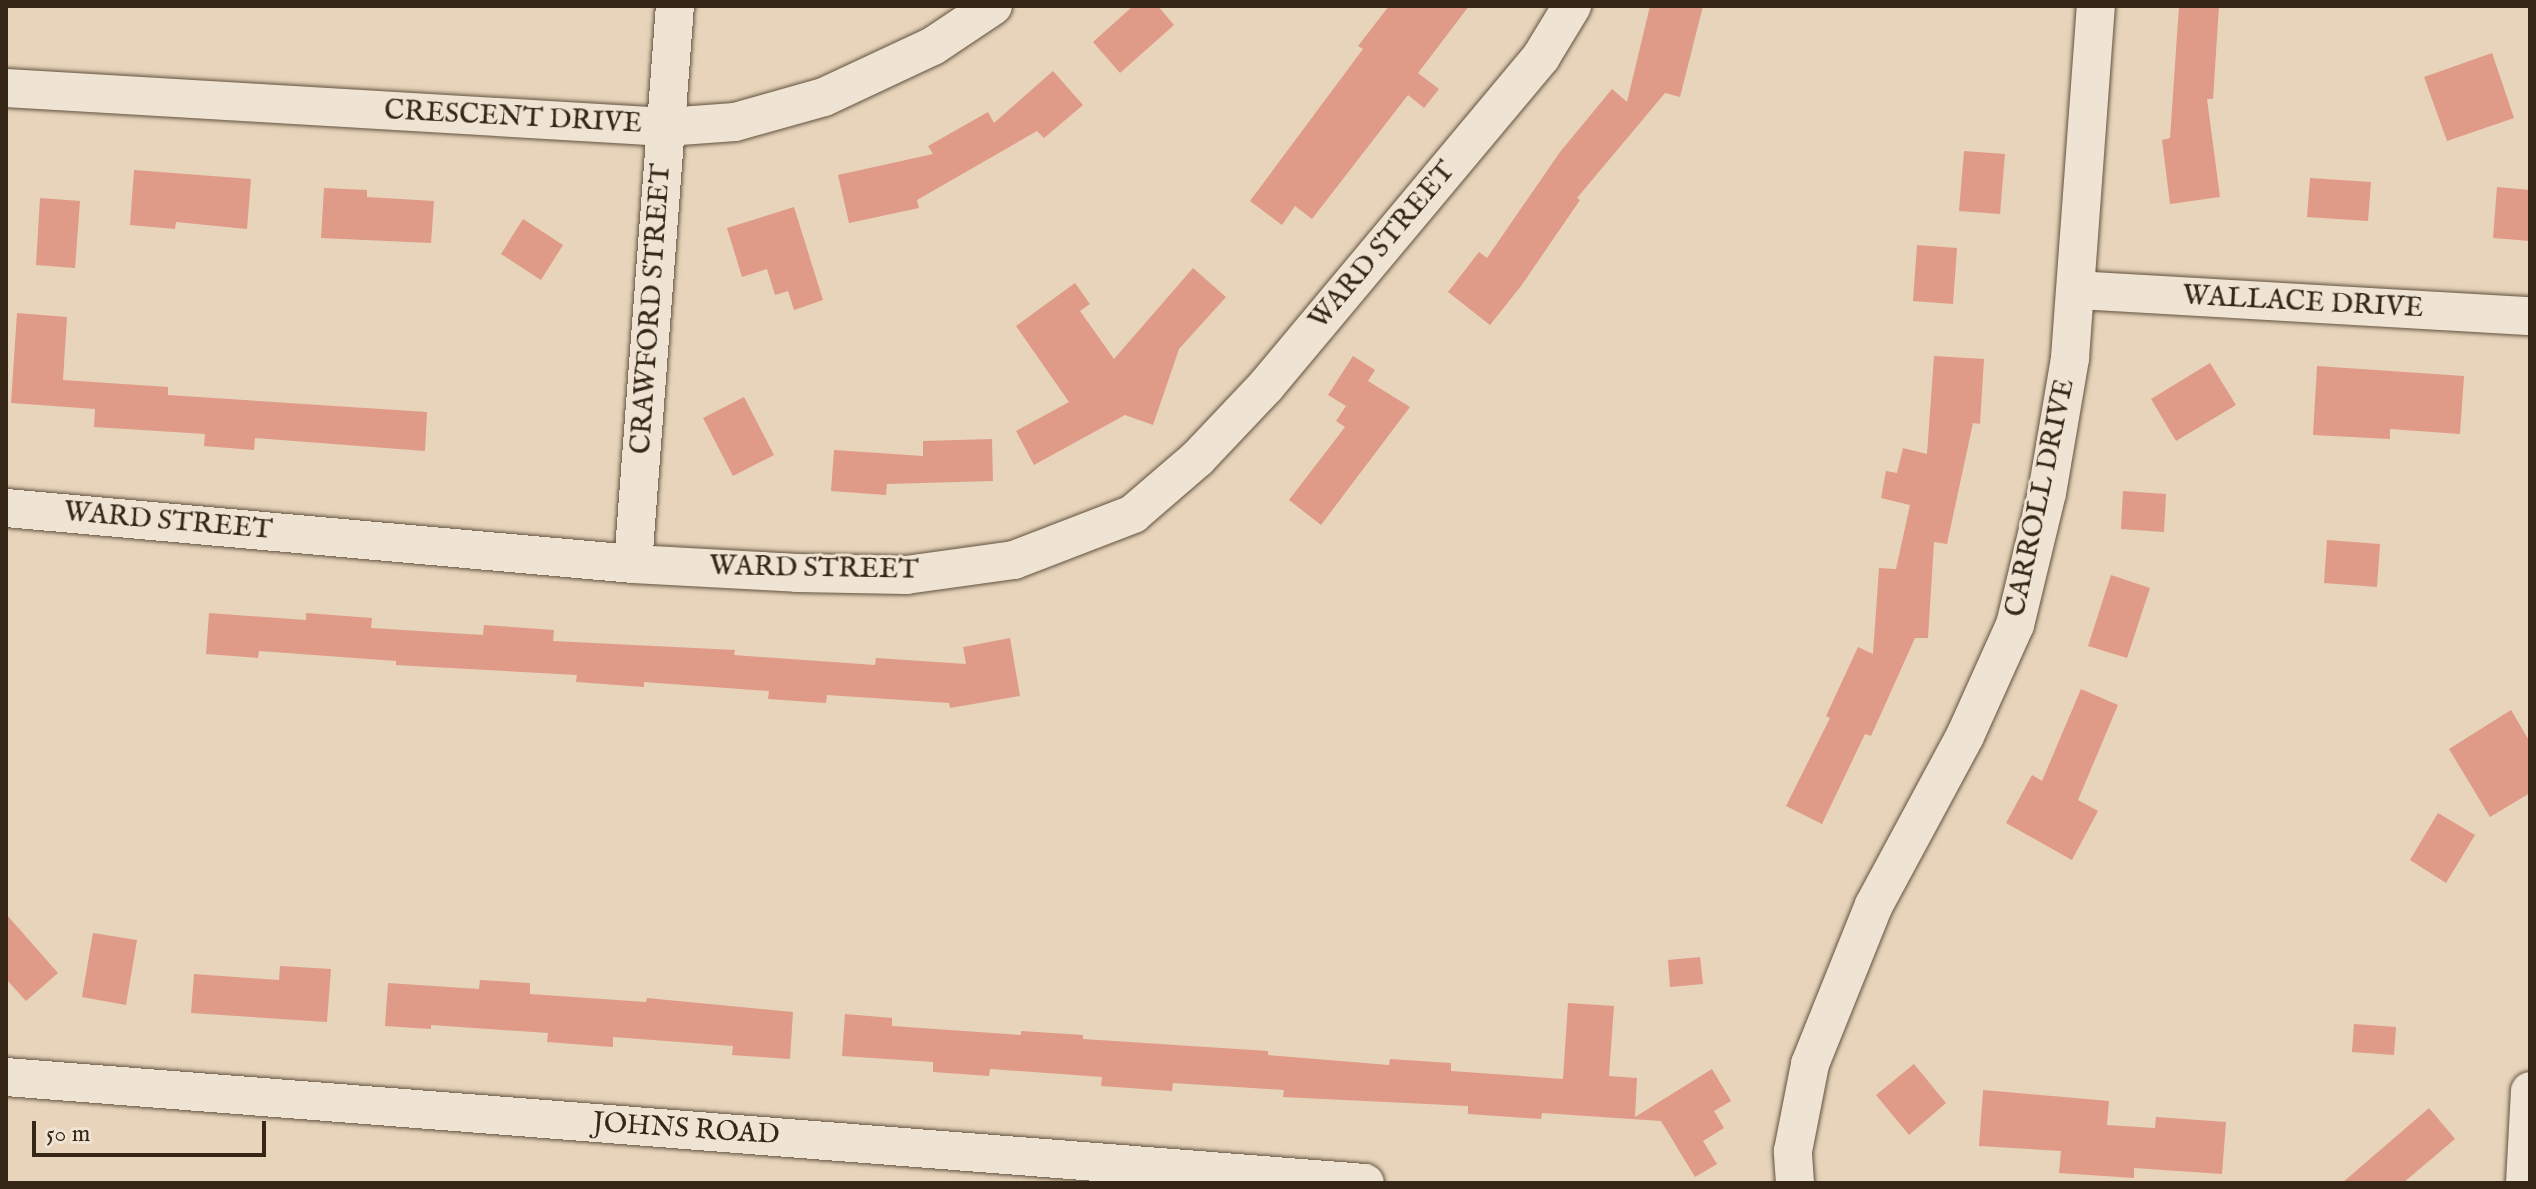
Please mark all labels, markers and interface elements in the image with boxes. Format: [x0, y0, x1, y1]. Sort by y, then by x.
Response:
street label: CRESCENT DRIVE [383, 94, 643, 142]
street label: WARD STREET [1303, 155, 1463, 337]
street label: CRAWFORD STREET [625, 163, 679, 455]
street label: WALLACE DRIVE [2182, 280, 2424, 326]
street label: CARROLL DRIVE [1999, 376, 2083, 620]
street label: WARD STREET [62, 496, 274, 548]
street label: WARD STREET [709, 550, 919, 588]
scale bar [36, 1105, 270, 1155]
street label: JOHNS ROAD [591, 1107, 781, 1153]
text: 50 m [46, 1119, 90, 1150]

